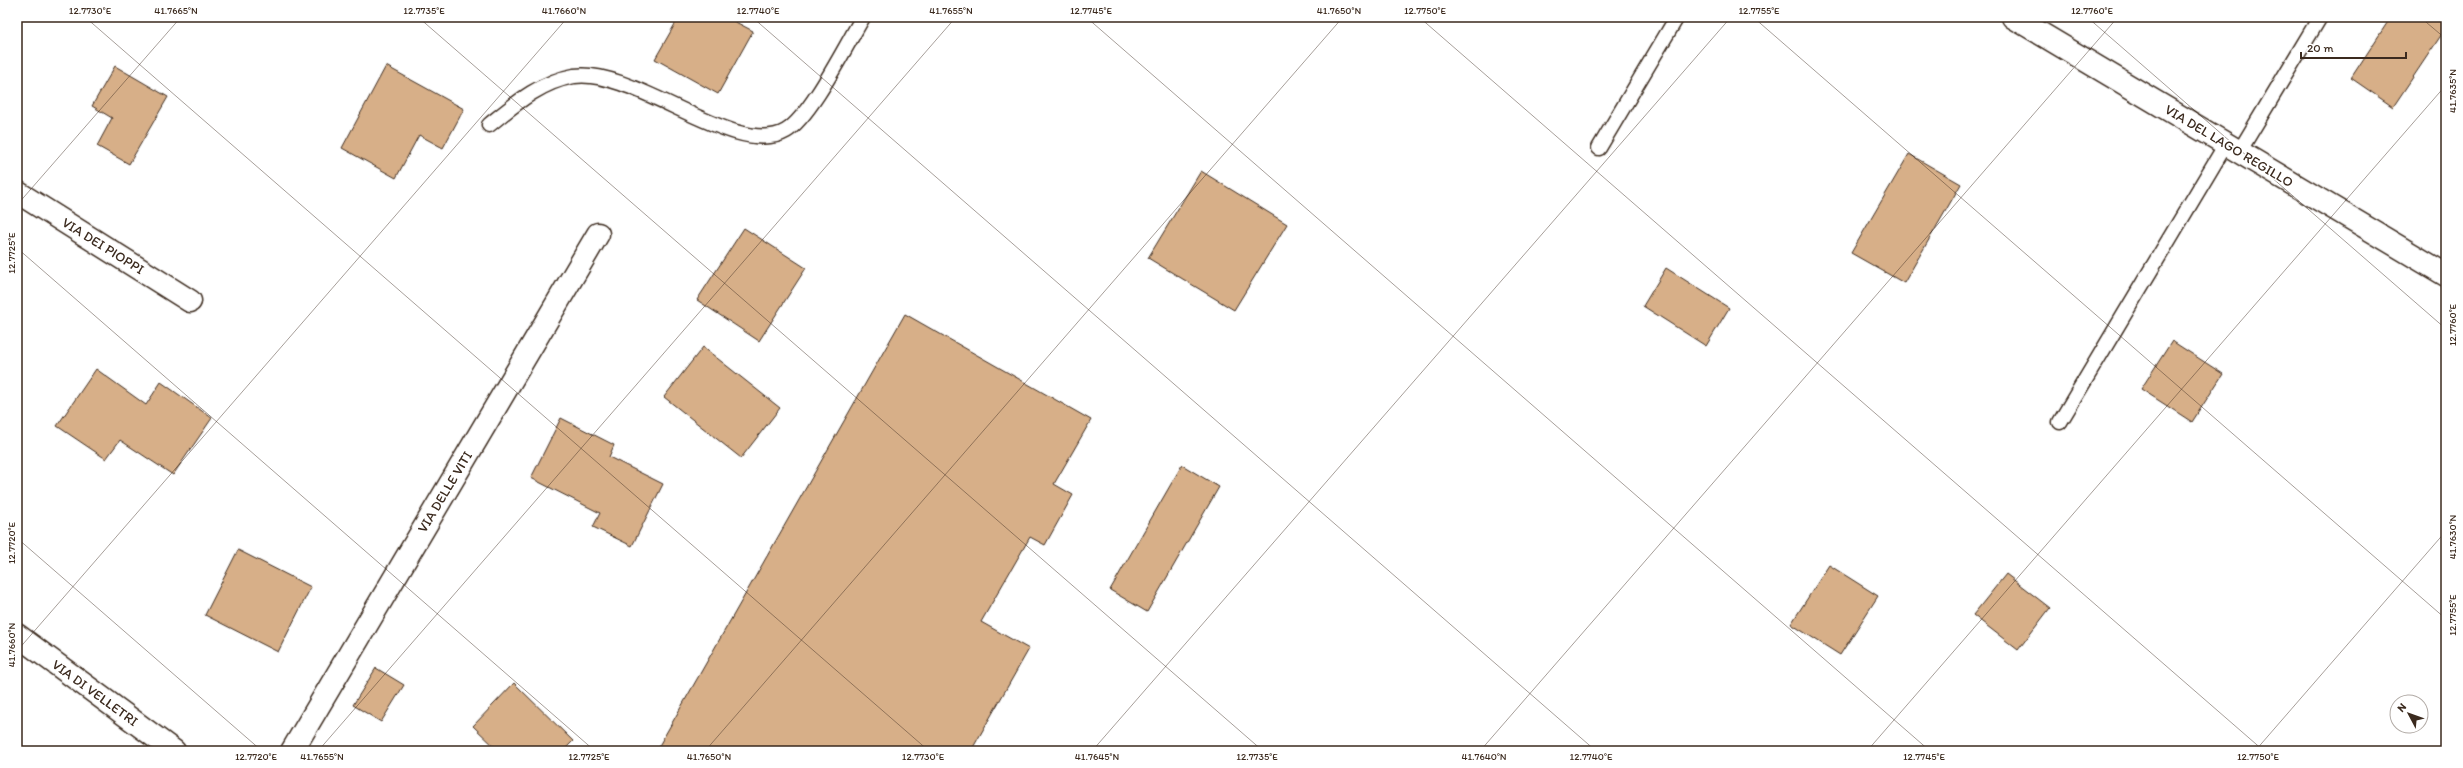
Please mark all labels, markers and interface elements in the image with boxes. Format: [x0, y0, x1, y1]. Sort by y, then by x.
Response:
text: 12.7730°E [69, 4, 112, 17]
text: 41.7665°N [154, 4, 198, 17]
text: 12.7735°E [403, 4, 445, 17]
text: 41.7660°N [542, 4, 587, 17]
text: 12.7740°E [737, 4, 780, 17]
text: 41.7655°N [929, 4, 973, 17]
text: 12.7745°E [1070, 4, 1112, 17]
text: 41.7650°N [1317, 4, 1361, 17]
text: 12.7750°E [1404, 4, 1447, 17]
text: 12.7755°E [1738, 4, 1780, 17]
text: 12.7760°E [2071, 4, 2114, 17]
scale bar [2301, 34, 2406, 60]
text: 20 m [2307, 41, 2334, 55]
text: 41.7635°N [2446, 69, 2459, 113]
street label: VIA DEL LAGO REGILLO [2162, 101, 2296, 191]
street label: VIA DEI PIOPPI [59, 214, 147, 278]
text: 12.7725°E [5, 232, 18, 274]
text: 12.7760°E [2446, 303, 2459, 346]
street label: VIA DELLE VITI [414, 448, 476, 536]
text: 41.7630°N [2446, 514, 2459, 559]
text: 12.7720°E [5, 521, 18, 564]
text: 12.7755°E [2446, 594, 2459, 636]
text: 41.7660°N [5, 622, 18, 667]
street label: VIA DI VELLETRI [49, 656, 141, 730]
north arrow [2389, 694, 2429, 734]
text: N [2394, 701, 2409, 715]
text: 12.7720°E [235, 750, 278, 763]
text: 41.7655°N [300, 750, 344, 763]
text: 12.7725°E [568, 750, 610, 763]
text: 41.7650°N [687, 750, 731, 763]
text: 12.7730°E [902, 750, 945, 763]
text: 41.7645°N [1075, 750, 1119, 763]
text: 12.7735°E [1236, 750, 1278, 763]
text: 41.7640°N [1461, 750, 1507, 763]
text: 12.7740°E [1570, 750, 1613, 763]
text: 12.7745°E [1903, 750, 1945, 763]
text: 12.7750°E [2237, 750, 2280, 763]

